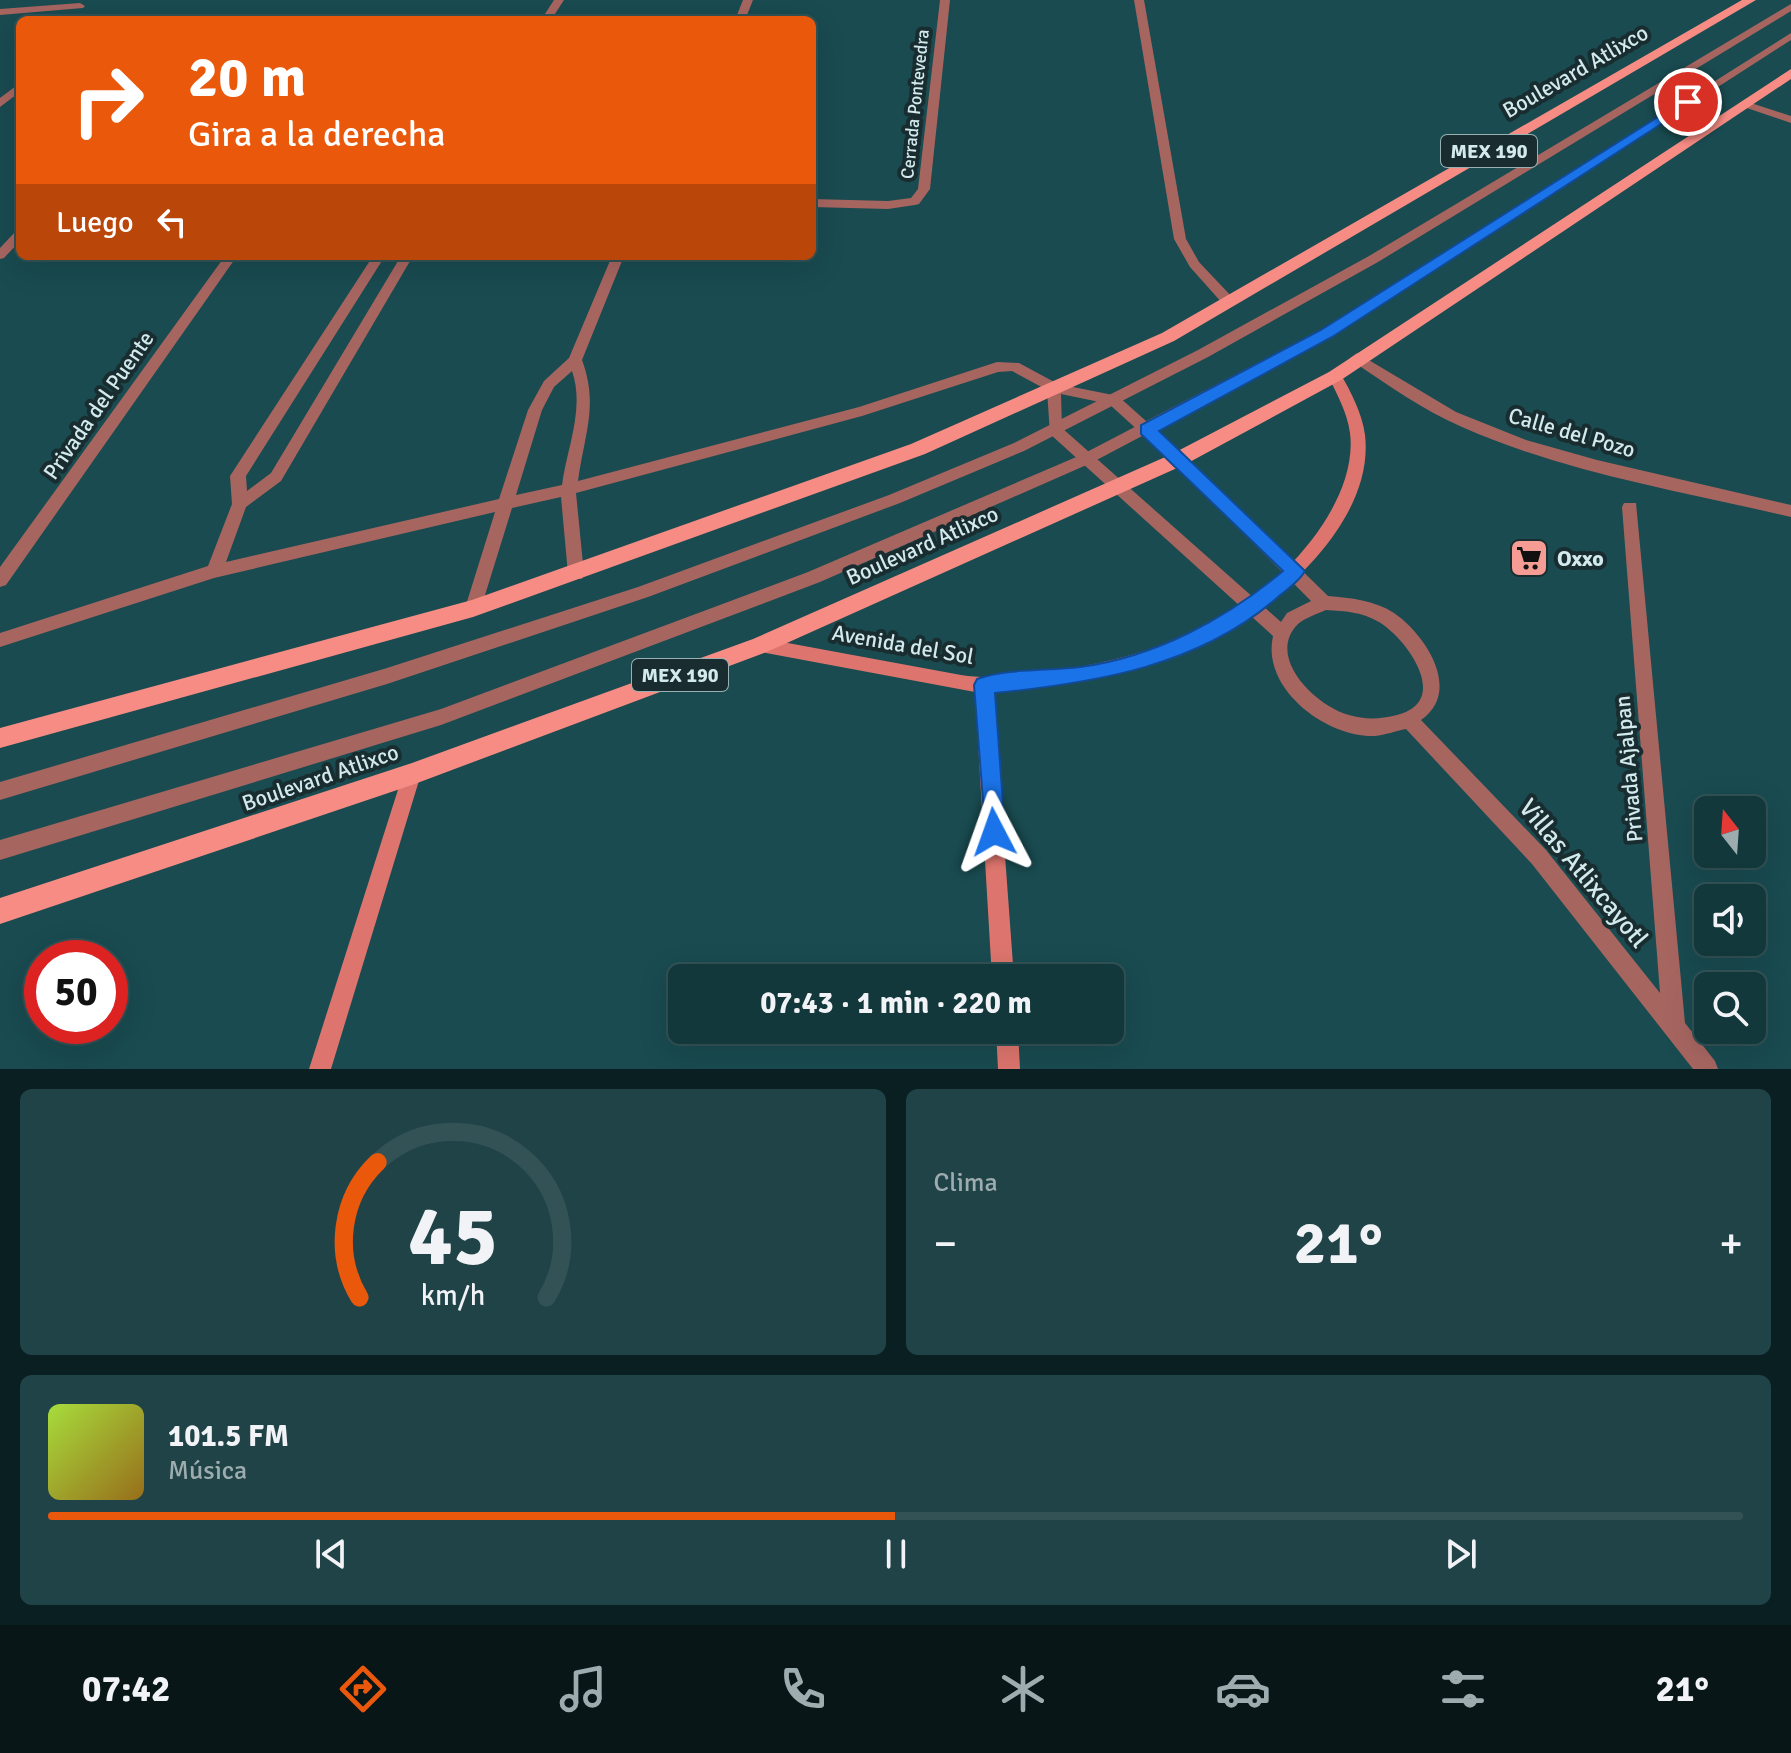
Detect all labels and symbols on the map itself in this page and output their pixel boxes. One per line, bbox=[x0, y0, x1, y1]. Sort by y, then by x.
street label: Boulevard Atlixco bbox=[1498, 19, 1653, 124]
street label: Cerrada Pontevedra bbox=[896, 28, 934, 180]
pin bbox=[1654, 68, 1722, 136]
road number: MEX 190 bbox=[1441, 135, 1537, 167]
street label: Privada del Puente bbox=[37, 326, 160, 485]
street label: Calle del Pozo bbox=[1505, 402, 1638, 463]
street label: Boulevard Atlixco bbox=[842, 500, 1002, 591]
supermarket icon: Oxxo bbox=[1508, 537, 1550, 579]
place label: Oxxo bbox=[1557, 545, 1604, 572]
street label: Avenida del Sol bbox=[830, 619, 976, 670]
road number: MEX 190 bbox=[632, 659, 728, 691]
street label: Privada Ajalpan bbox=[1609, 695, 1648, 843]
street label: Boulevard Atlixco bbox=[238, 738, 402, 817]
position arrow bbox=[952, 790, 1036, 874]
street label: Villas Atlixcayotl bbox=[1512, 793, 1655, 955]
north arrow bbox=[1694, 796, 1766, 868]
speed limit sign: 50 bbox=[24, 940, 128, 1044]

